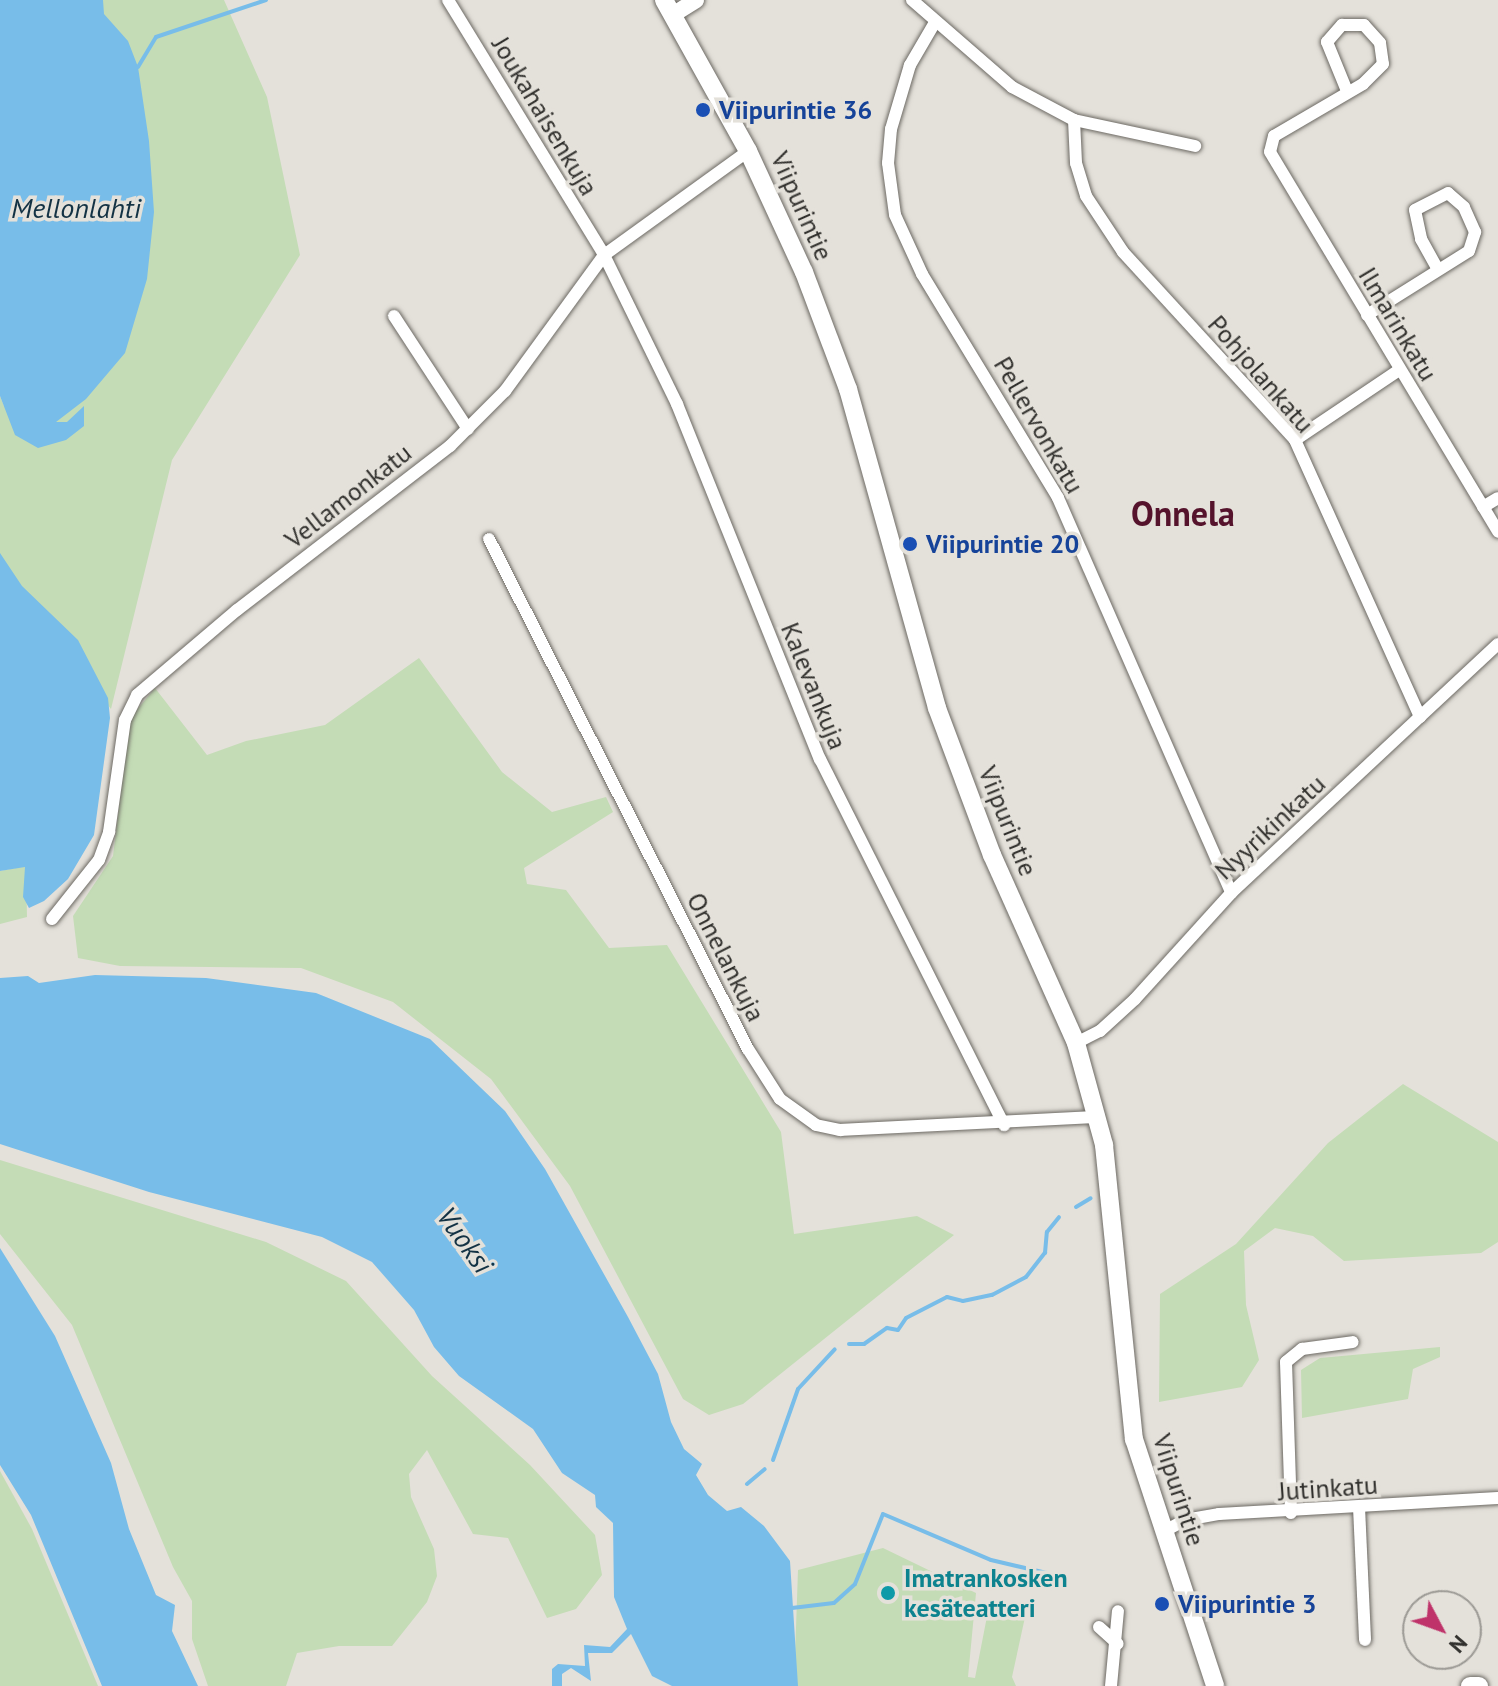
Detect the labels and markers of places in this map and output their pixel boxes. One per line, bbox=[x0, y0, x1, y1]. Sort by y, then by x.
place label: Viipurintie 36 bbox=[719, 94, 872, 126]
marker: Viipurintie 36 bbox=[694, 101, 712, 119]
place label: Viipurintie 20 bbox=[926, 528, 1079, 560]
marker: Viipurintie 20 bbox=[901, 535, 919, 553]
place label: Imatrankosken kesäteatteri bbox=[904, 1562, 1068, 1624]
marker: Imatrankosken kesäteatteri bbox=[879, 1584, 897, 1602]
place label: Viipurintie 3 bbox=[1178, 1588, 1317, 1620]
marker: Viipurintie 3 bbox=[1153, 1595, 1171, 1613]

